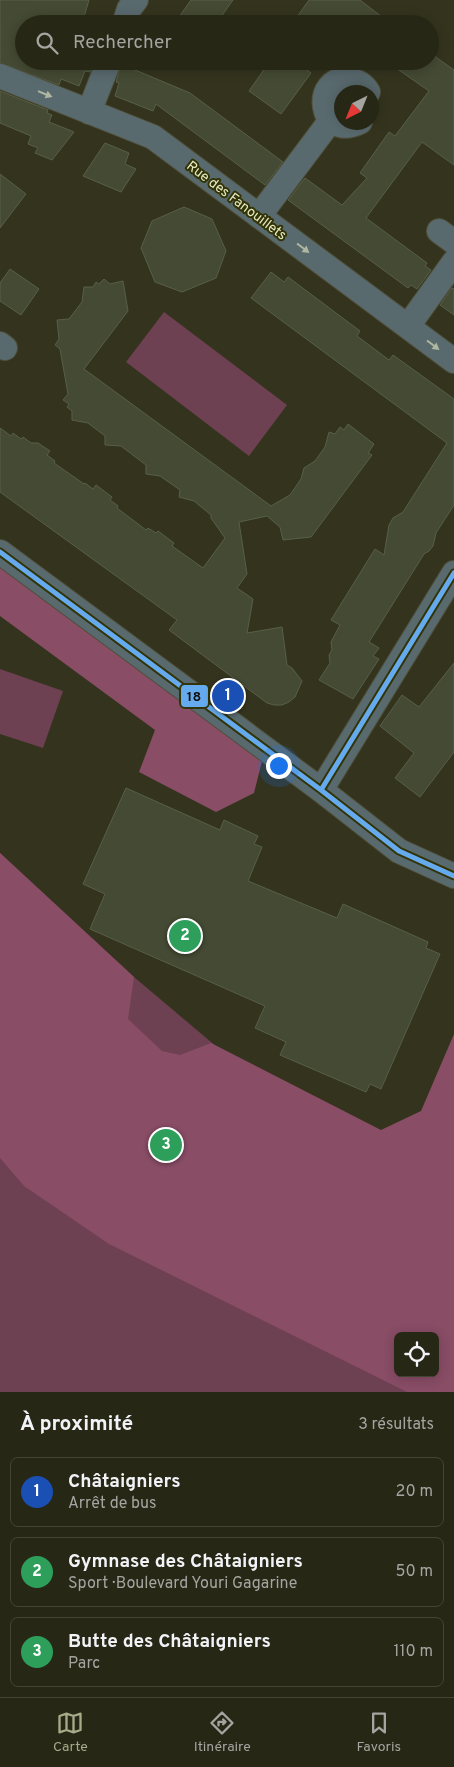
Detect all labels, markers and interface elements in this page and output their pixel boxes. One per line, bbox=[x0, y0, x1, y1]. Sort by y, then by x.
search box bbox=[15, 15, 439, 70]
icon: search bbox=[33, 29, 61, 57]
text: Rechercher bbox=[73, 31, 172, 55]
north arrow bbox=[334, 85, 379, 130]
one-way arrow bbox=[38, 91, 52, 99]
street label: Rue des Fanouillets bbox=[183, 158, 290, 244]
one-way arrow bbox=[296, 243, 310, 253]
one-way arrow bbox=[426, 340, 440, 350]
pin: 1 bbox=[212, 677, 244, 715]
line badge: 18 bbox=[180, 684, 209, 708]
text: 18 bbox=[187, 689, 201, 706]
your location bbox=[266, 753, 292, 779]
pin: 2 bbox=[169, 917, 201, 955]
pin: 3 bbox=[150, 1126, 182, 1164]
map controls bbox=[394, 1332, 439, 1377]
button: locate bbox=[394, 1332, 439, 1377]
text: À proximité bbox=[20, 1411, 133, 1438]
text: 3 résultats bbox=[358, 1415, 434, 1435]
text: Châtaigniers bbox=[68, 1470, 181, 1494]
text: 1 bbox=[34, 1482, 40, 1502]
text: 20 m bbox=[396, 1482, 433, 1502]
text: Arrêt de bus bbox=[68, 1494, 157, 1514]
text: Gymnase des Châtaigniers bbox=[68, 1550, 303, 1574]
text: 2 bbox=[32, 1562, 42, 1582]
text: 50 m bbox=[396, 1562, 433, 1582]
text: Sport · Boulevard Youri Gagarine bbox=[68, 1574, 297, 1594]
text: Butte des Châtaigniers bbox=[68, 1630, 271, 1654]
text: 3 bbox=[32, 1642, 42, 1662]
text: 110 m bbox=[393, 1642, 433, 1662]
text: Parc bbox=[68, 1654, 100, 1674]
tab: Carte bbox=[53, 1709, 88, 1756]
tab: Itinéraire bbox=[194, 1709, 251, 1756]
tab: Favoris bbox=[357, 1709, 401, 1756]

